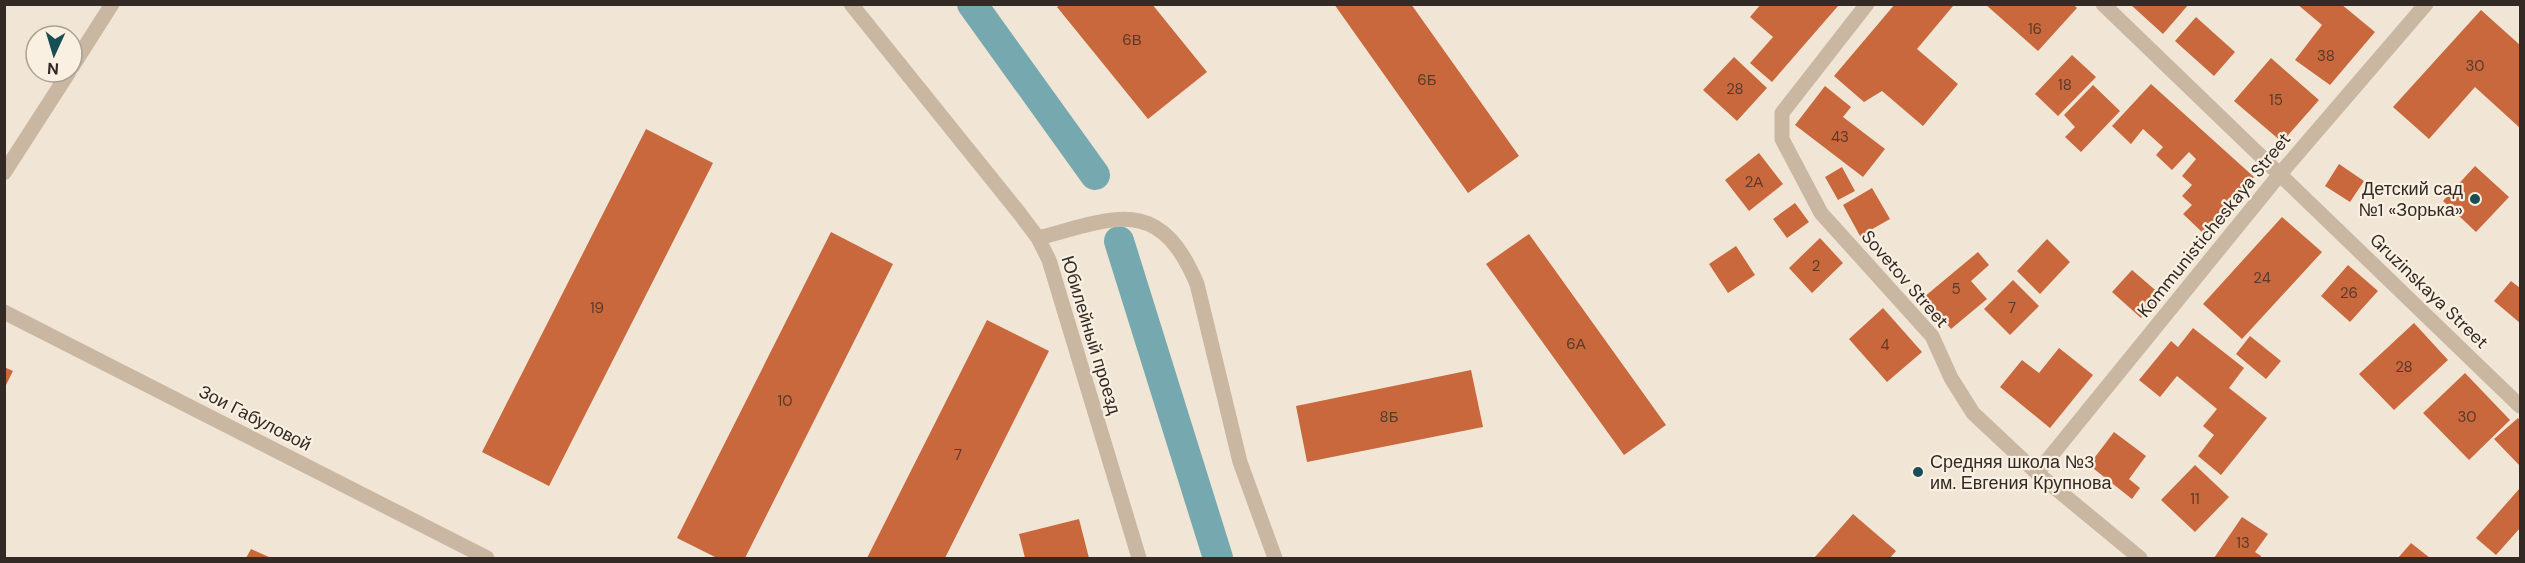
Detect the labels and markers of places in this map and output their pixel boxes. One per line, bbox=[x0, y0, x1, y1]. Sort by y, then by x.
place label: Детский сад №1 «Зорька» bbox=[2358, 177, 2463, 222]
marker: Детский сад №1 «Зорька» bbox=[2468, 192, 2482, 206]
place label: Средняя школа №3 им. Евгения Крупнова bbox=[1930, 450, 2112, 495]
marker: Средняя школа №3 им. Евгения Крупнова bbox=[1911, 465, 1925, 479]

